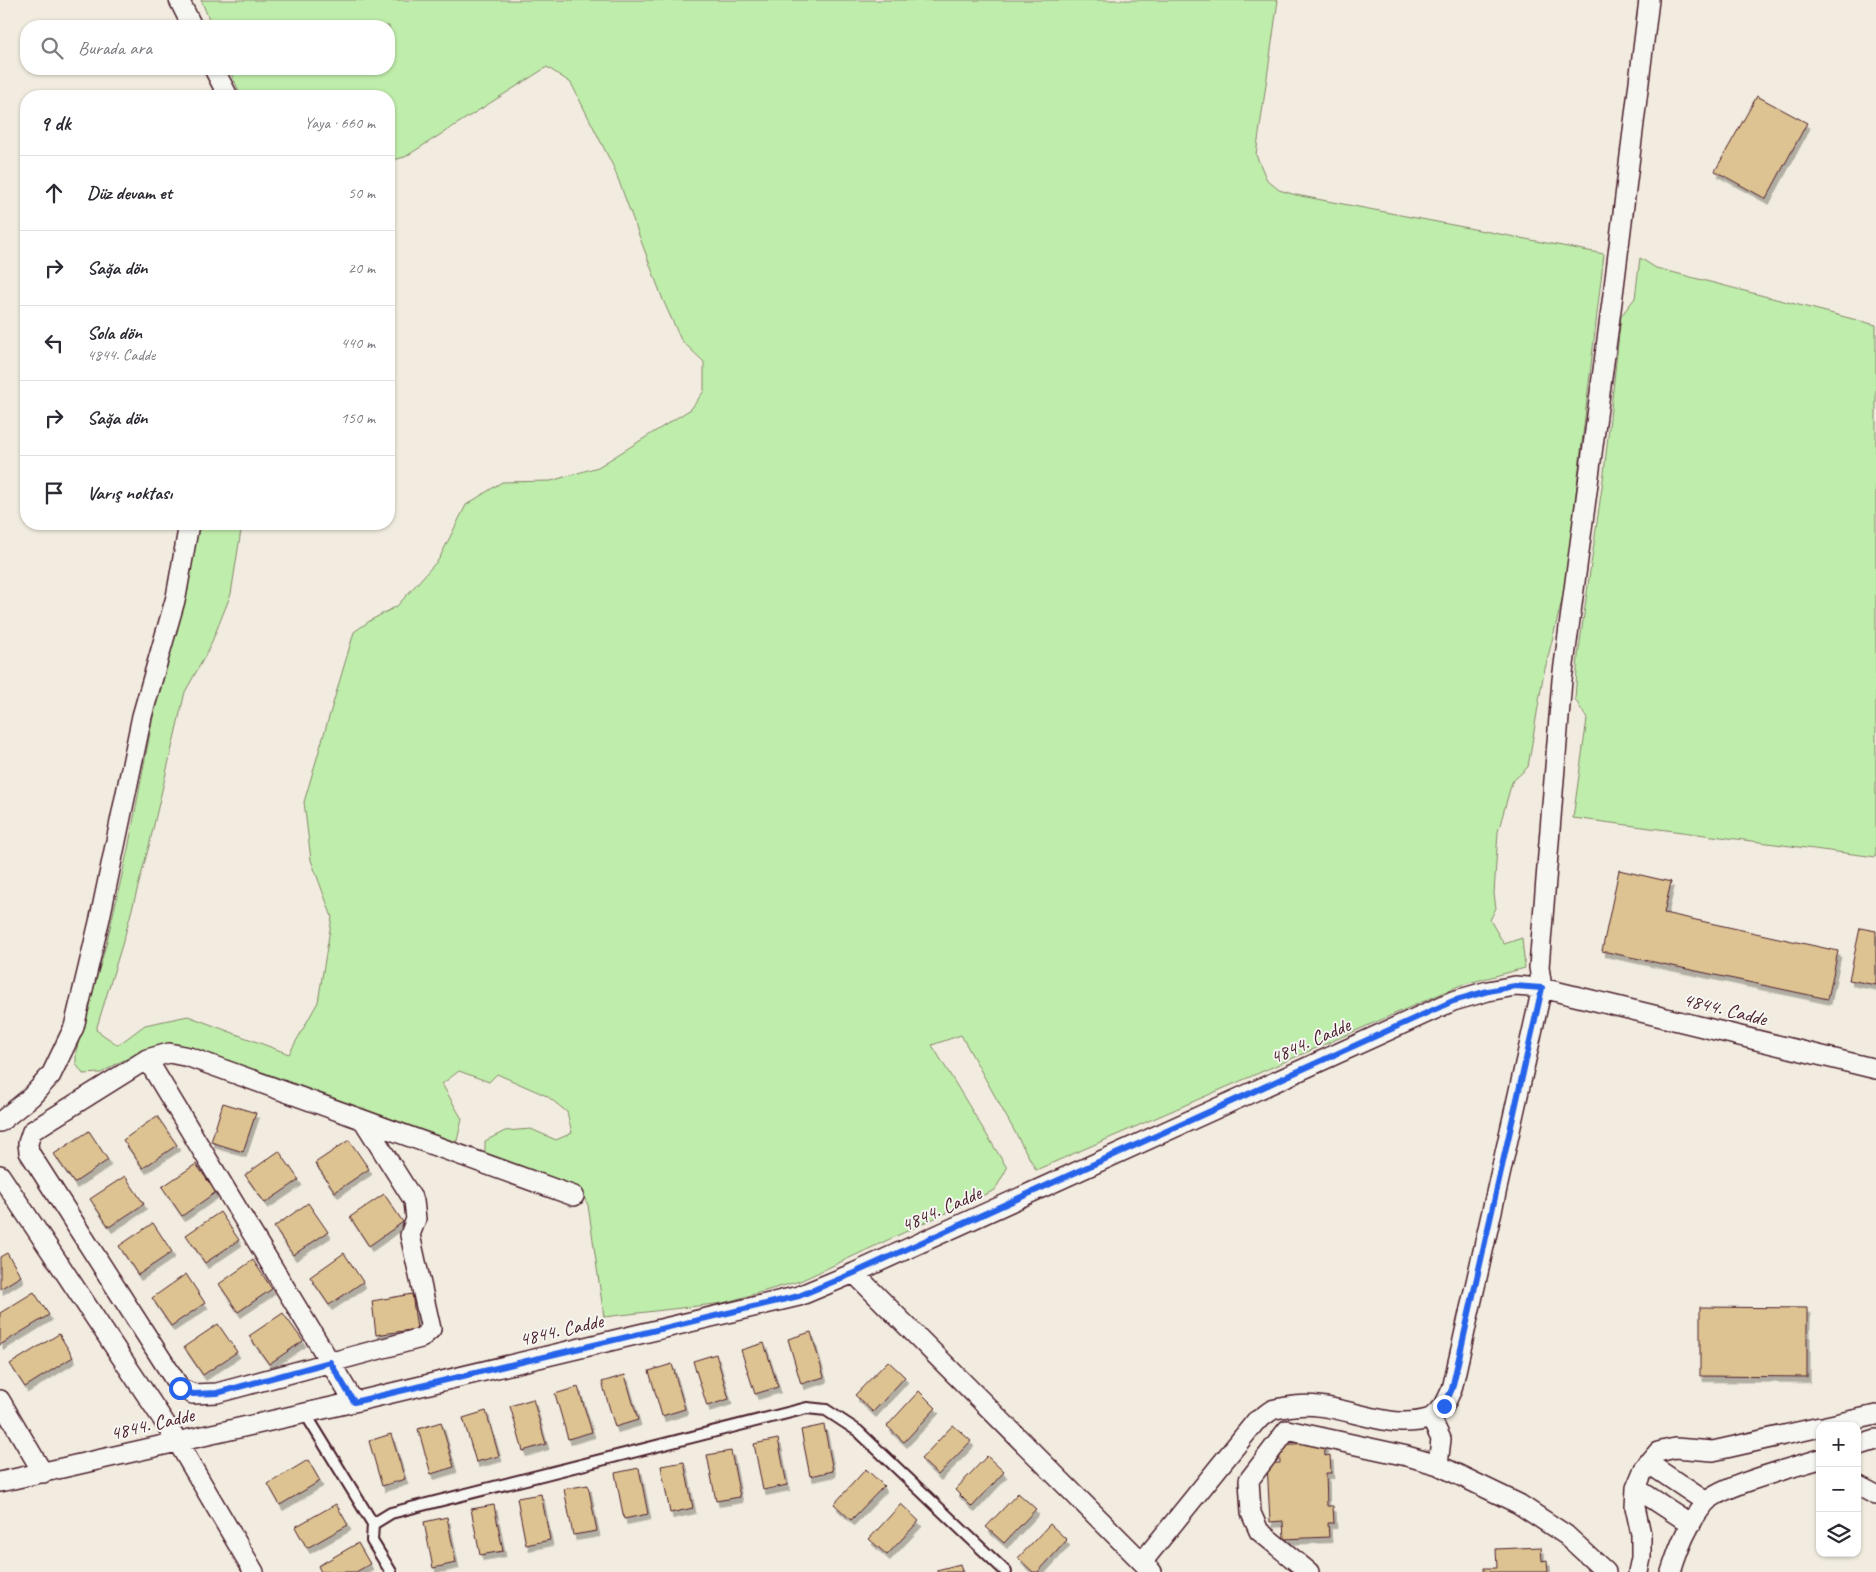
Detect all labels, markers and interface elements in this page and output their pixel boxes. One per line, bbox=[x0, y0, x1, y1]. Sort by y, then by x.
search box bbox=[20, 20, 395, 75]
icon: search bbox=[38, 34, 66, 62]
text: Burada ara bbox=[78, 36, 152, 60]
text: 9 dk bbox=[40, 110, 71, 136]
text: Yaya · 660 m bbox=[304, 113, 375, 133]
icon: ahead bbox=[40, 179, 68, 207]
text: Düz devam et bbox=[87, 181, 172, 205]
text: 50 m bbox=[348, 183, 375, 203]
icon: right bbox=[40, 254, 68, 282]
text: Sağa dön bbox=[87, 256, 148, 280]
text: 20 m bbox=[348, 258, 375, 278]
text: Sola dön bbox=[87, 321, 142, 345]
icon: left bbox=[40, 329, 68, 357]
text: 440 m bbox=[341, 333, 375, 353]
text: 4844. Cadde bbox=[87, 345, 155, 365]
icon: right bbox=[40, 404, 68, 432]
text: Sağa dön bbox=[87, 406, 148, 430]
text: 150 m bbox=[341, 408, 375, 428]
icon: arrive bbox=[40, 479, 68, 507]
text: Varış noktası bbox=[87, 481, 172, 505]
street label: 4844. Cadde bbox=[1681, 987, 1771, 1032]
street label: 4844. Cadde bbox=[1266, 1012, 1355, 1070]
street label: 4844. Cadde bbox=[897, 1180, 986, 1238]
street label: 4844. Cadde bbox=[517, 1308, 607, 1352]
route start bbox=[169, 1377, 192, 1400]
route end bbox=[1433, 1395, 1456, 1418]
street label: 4844. Cadde bbox=[108, 1402, 198, 1446]
map controls bbox=[1816, 1422, 1861, 1557]
button: + bbox=[1816, 1422, 1861, 1467]
button: − bbox=[1816, 1467, 1861, 1512]
button: layers bbox=[1816, 1512, 1861, 1557]

